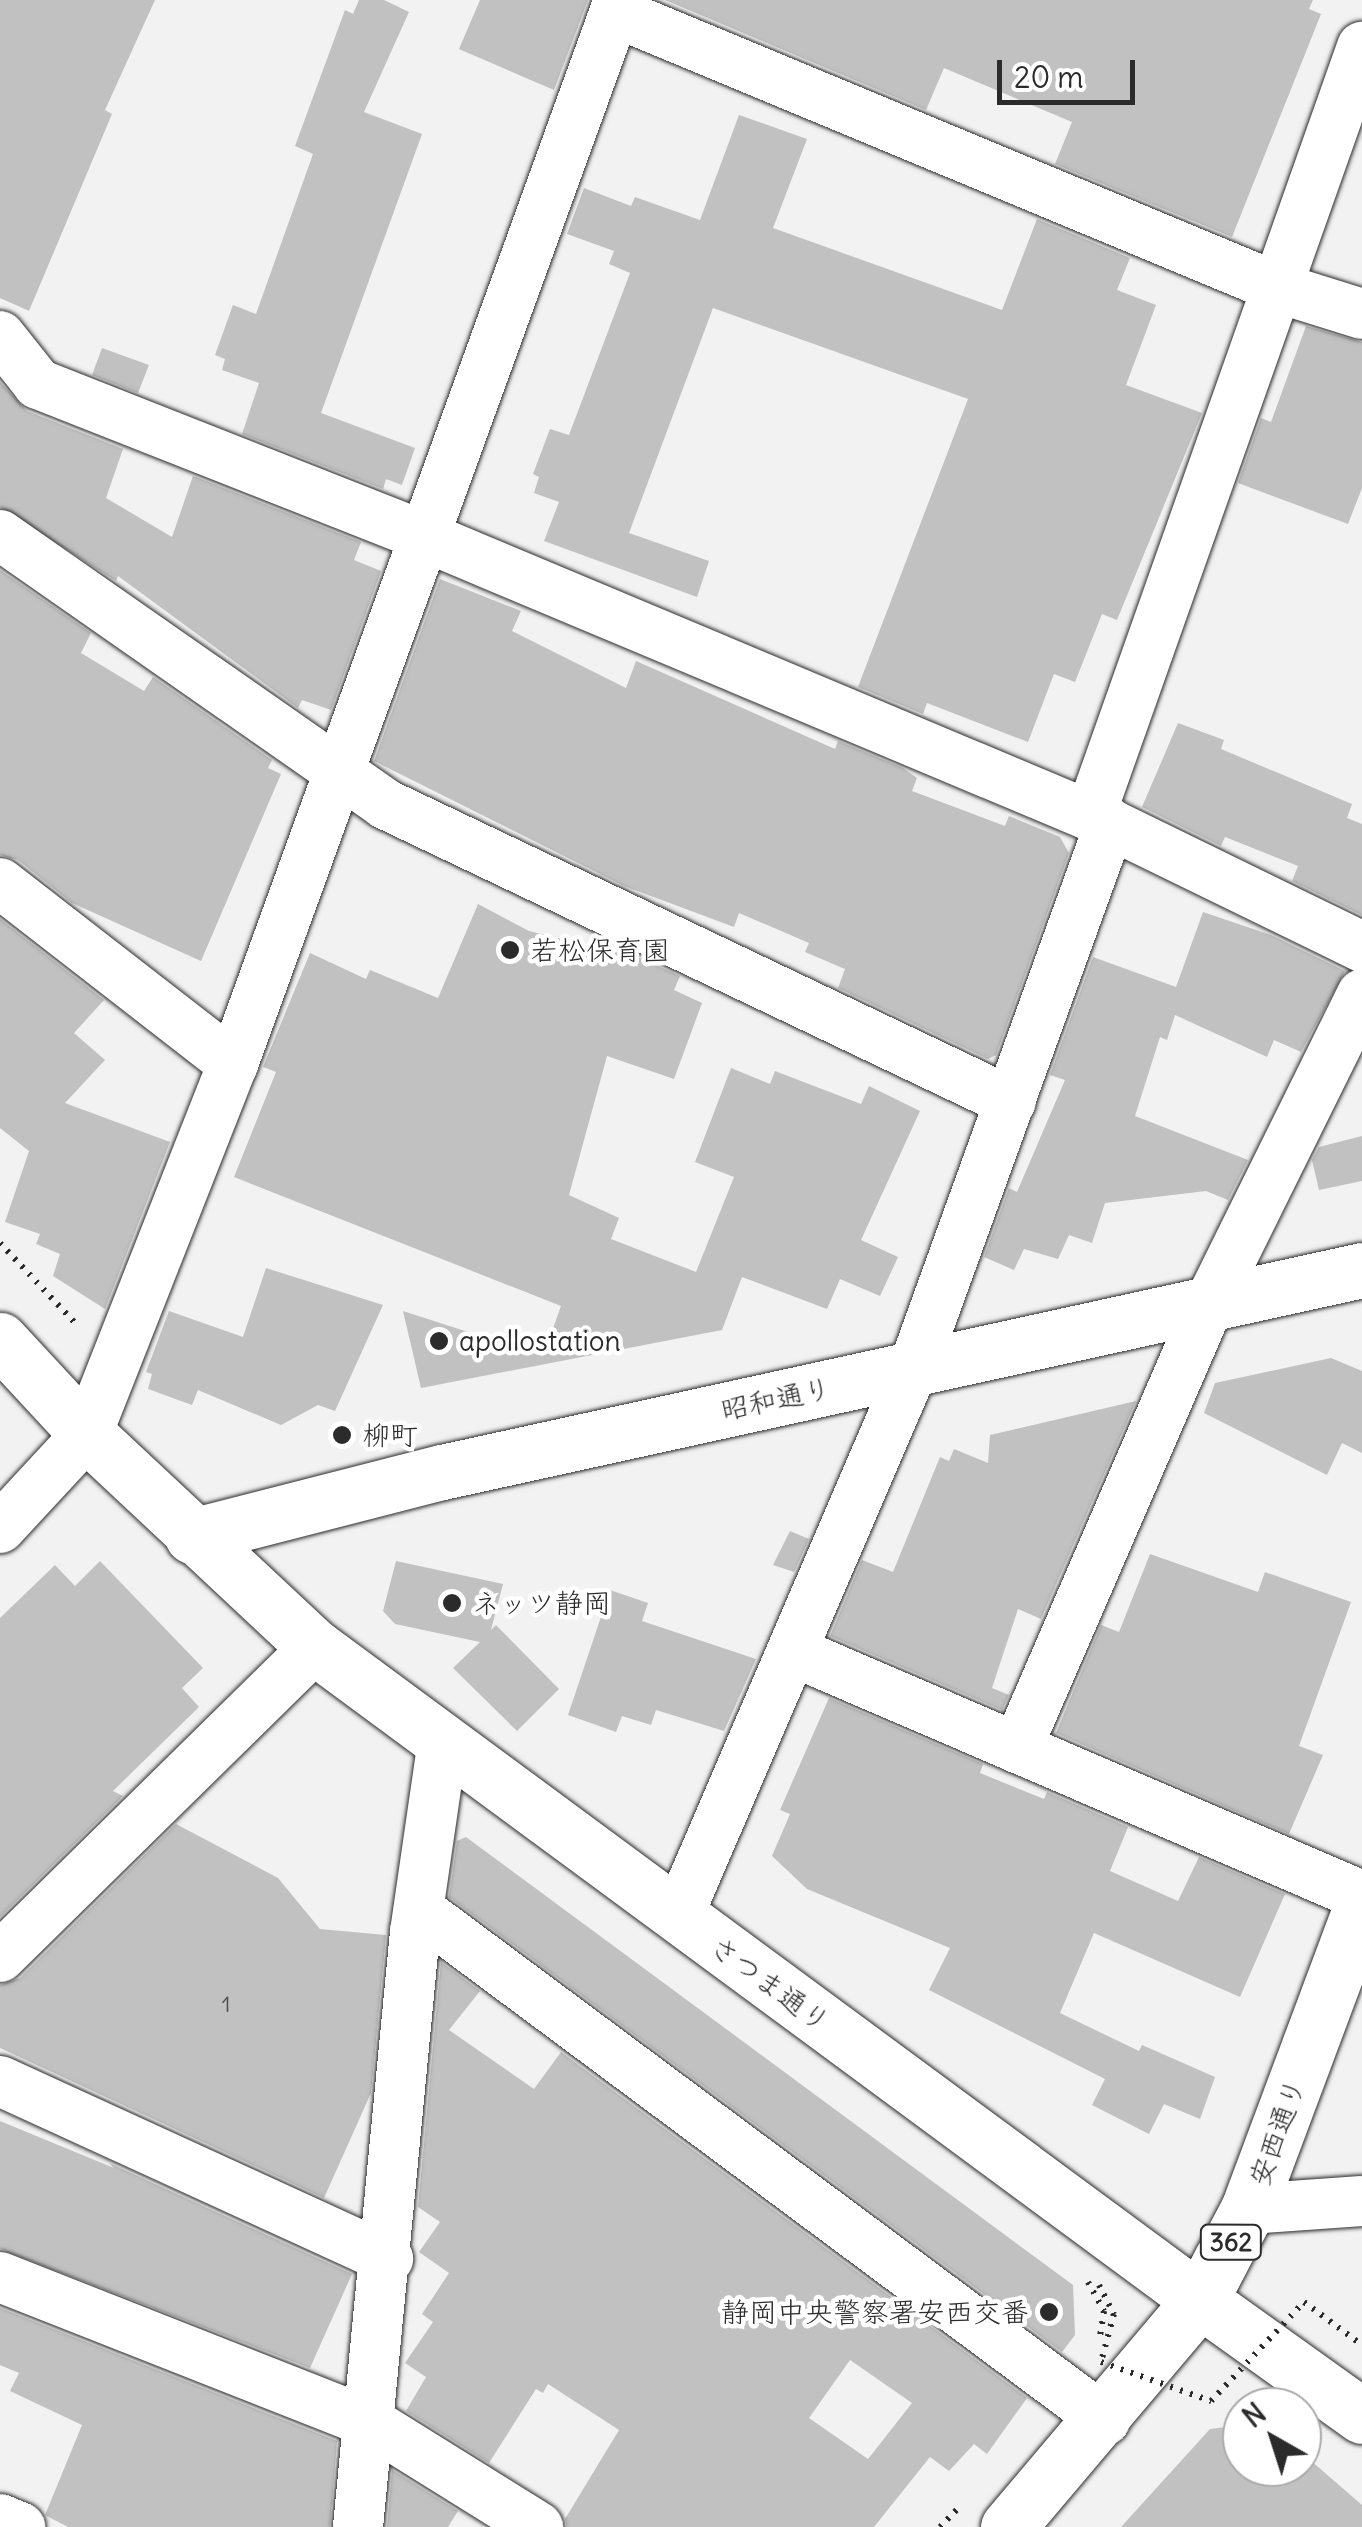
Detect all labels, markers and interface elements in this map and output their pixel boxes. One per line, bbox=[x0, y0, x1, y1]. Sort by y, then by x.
scale bar bbox=[1002, 40, 1140, 102]
text: 20 m bbox=[1014, 58, 1084, 96]
place label: 若松保育園 bbox=[530, 933, 670, 967]
marker: 若松保育園 bbox=[499, 939, 521, 961]
place label: apollostation bbox=[459, 1324, 621, 1358]
marker: apollostation bbox=[428, 1330, 450, 1352]
street label: 昭和通り bbox=[718, 1371, 834, 1427]
place label: 柳町 bbox=[362, 1418, 418, 1452]
marker: 柳町 bbox=[331, 1424, 353, 1446]
place label: ネッツ静岡 bbox=[472, 1586, 612, 1620]
marker: ネッツ静岡 bbox=[441, 1592, 463, 1614]
street label: さつま通り bbox=[703, 1929, 837, 2039]
house number: 1 bbox=[222, 1992, 230, 2018]
street label: 安西通り bbox=[1242, 2074, 1312, 2190]
road number: 362 bbox=[1198, 2222, 1264, 2262]
place label: 静岡中央警察署安西交番 bbox=[721, 2295, 1029, 2329]
marker: 静岡中央警察署安西交番 bbox=[1038, 2301, 1060, 2323]
north arrow bbox=[1222, 2387, 1322, 2487]
text: N bbox=[1236, 2395, 1273, 2435]

